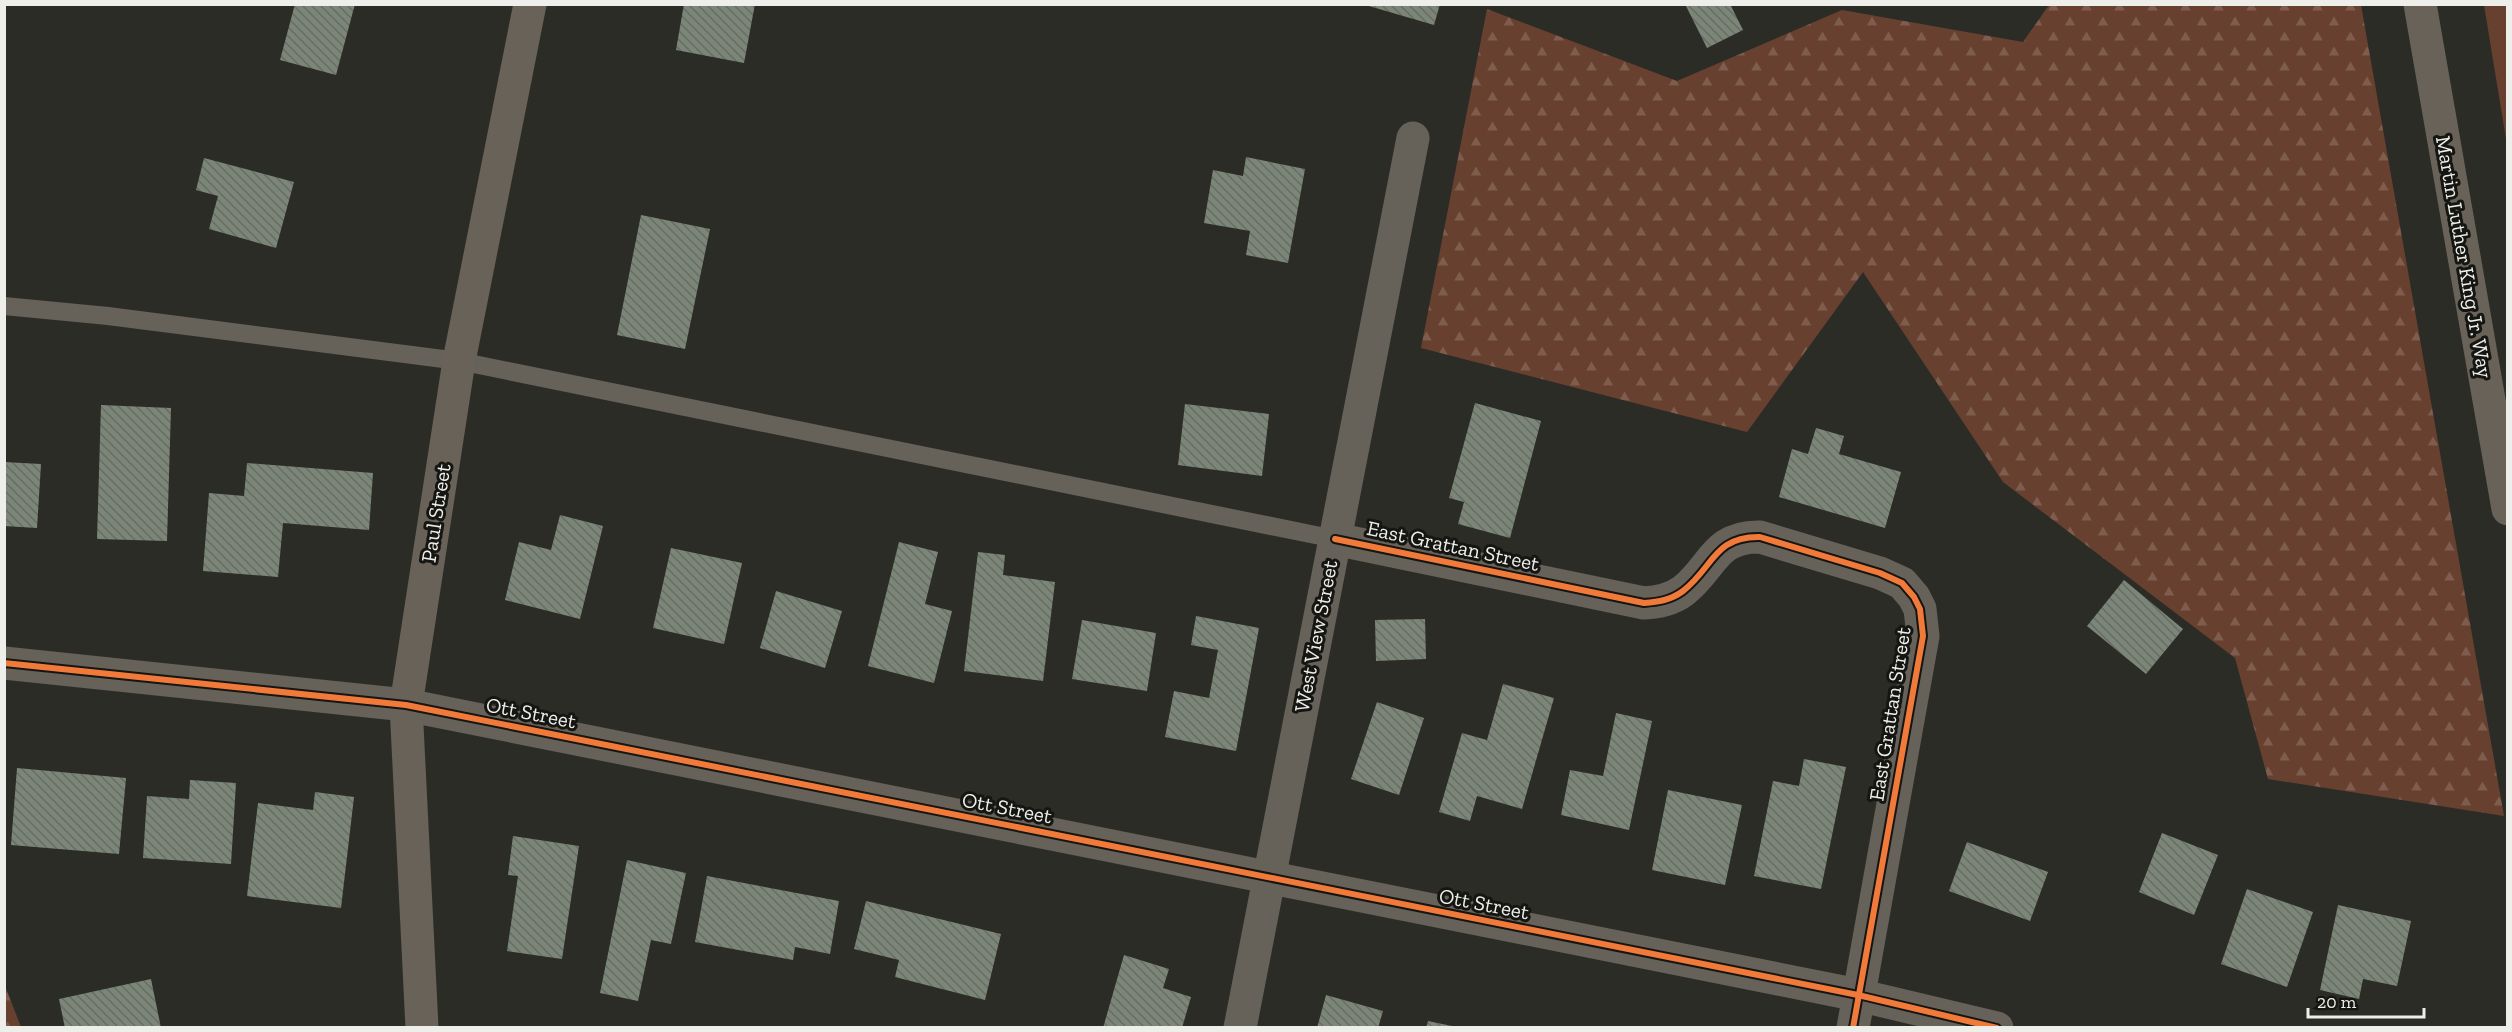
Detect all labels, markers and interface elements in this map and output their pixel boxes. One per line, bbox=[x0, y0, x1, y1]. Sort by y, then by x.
street label: Martin Luther King Jr. Way bbox=[2431, 134, 2498, 380]
street label: Paul Street bbox=[415, 462, 456, 564]
street label: East Grattan Street bbox=[1365, 515, 1542, 576]
street label: West View Street bbox=[1289, 558, 1343, 714]
street label: East Grattan Street bbox=[1863, 625, 1916, 803]
street label: Ott Street bbox=[484, 692, 578, 733]
street label: Ott Street bbox=[960, 787, 1054, 828]
street label: Ott Street bbox=[1437, 883, 1531, 924]
scale bar bbox=[2308, 981, 2424, 1019]
text: 20 m bbox=[2317, 991, 2357, 1013]

